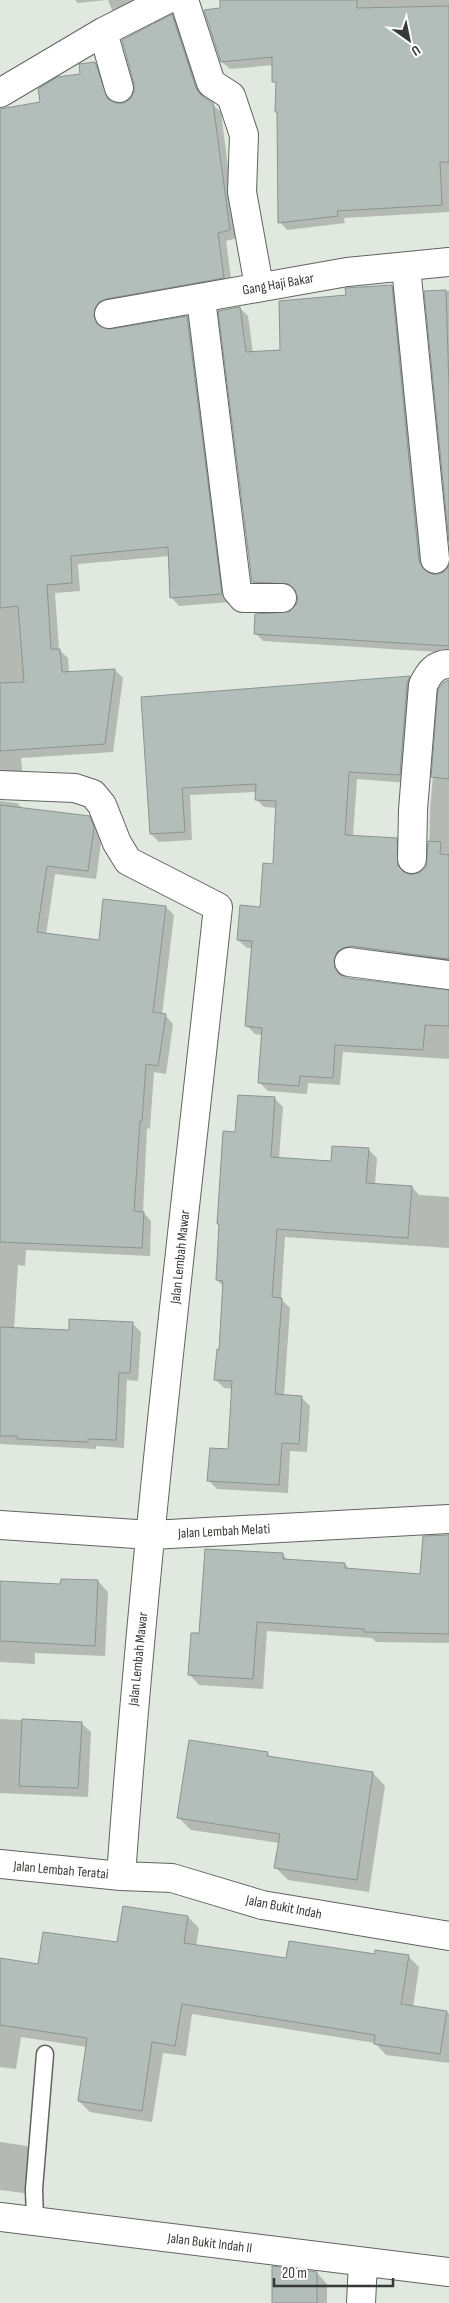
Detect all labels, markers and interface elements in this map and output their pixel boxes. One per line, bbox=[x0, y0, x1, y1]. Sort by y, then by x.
north arrow bbox=[384, 15, 434, 65]
text: U bbox=[408, 41, 423, 60]
street label: Gang Haji Bakar bbox=[241, 269, 315, 299]
street label: Jalan Lembah Mawar bbox=[167, 1209, 193, 1306]
street label: Jalan Lembah Melati bbox=[176, 1520, 271, 1542]
street label: Jalan Lembah Mawar bbox=[125, 1611, 151, 1708]
street label: Jalan Lembah Teratai bbox=[12, 1857, 109, 1883]
street label: Jalan Bukit Indah bbox=[244, 1891, 323, 1923]
street label: Jalan Bukit Indah II bbox=[166, 2229, 253, 2257]
scale bar bbox=[274, 2256, 393, 2288]
text: 20 m bbox=[282, 2264, 307, 2283]

